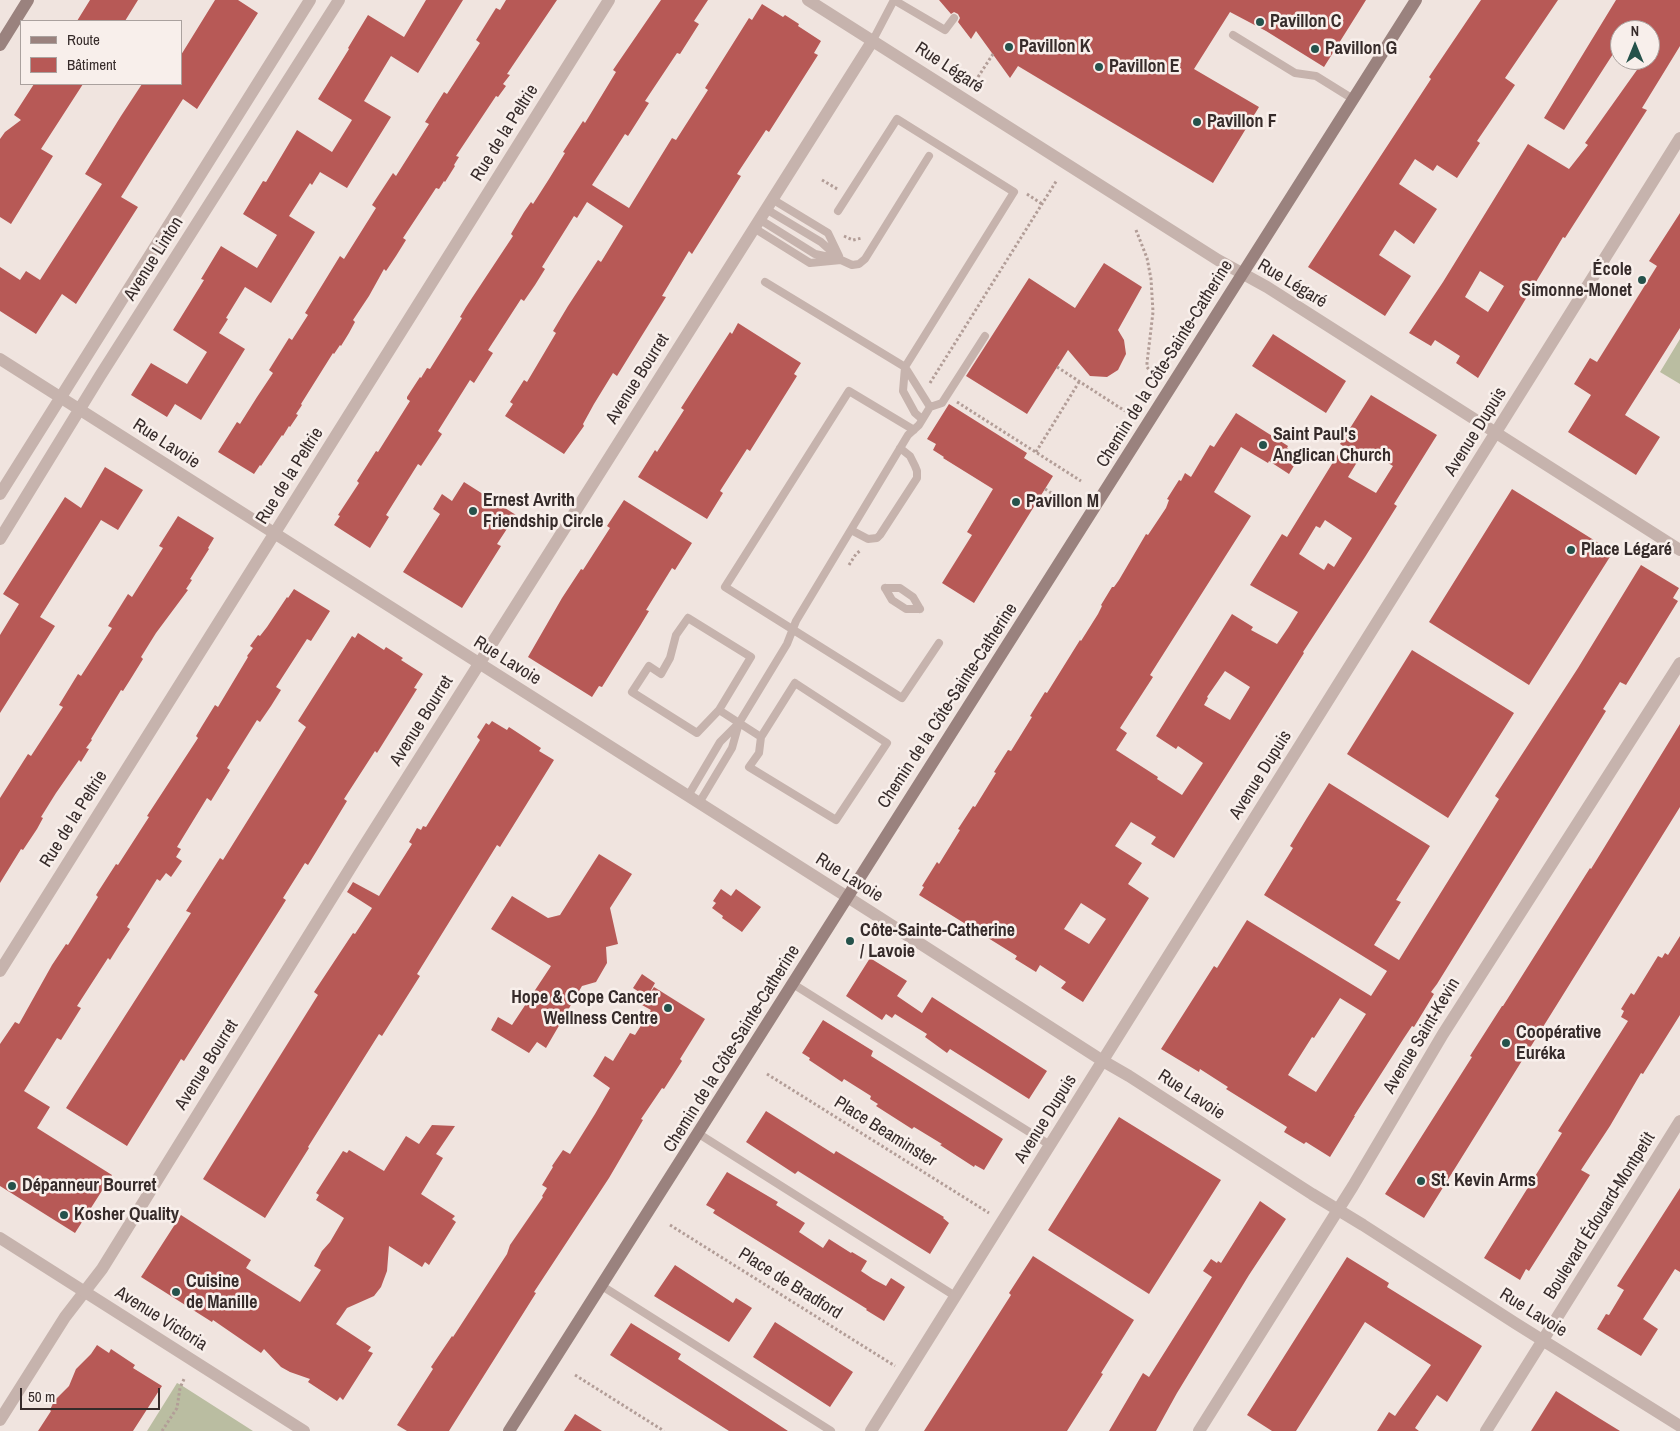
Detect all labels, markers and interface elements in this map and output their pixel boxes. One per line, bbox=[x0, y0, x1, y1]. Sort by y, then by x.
place label: Pavillon C bbox=[1270, 11, 1341, 33]
marker: Pavillon C bbox=[1254, 16, 1266, 28]
legend bbox=[20, 20, 182, 85]
north arrow bbox=[1610, 20, 1660, 70]
text: N bbox=[1631, 22, 1639, 40]
text: Route bbox=[67, 29, 100, 50]
place label: Pavillon K bbox=[1019, 36, 1090, 58]
street label: Rue Légaré bbox=[911, 38, 987, 98]
place label: Pavillon G bbox=[1325, 38, 1397, 60]
marker: Pavillon K bbox=[1003, 41, 1015, 53]
marker: Pavillon G bbox=[1309, 43, 1321, 55]
text: Bâtiment bbox=[67, 54, 116, 75]
place label: Pavillon E bbox=[1109, 56, 1180, 78]
marker: Pavillon E bbox=[1093, 61, 1105, 73]
street label: Rue de la Peltrie bbox=[467, 81, 543, 185]
place label: Pavillon F bbox=[1207, 111, 1277, 133]
marker: Pavillon F bbox=[1191, 116, 1203, 128]
street label: Avenue Linton bbox=[120, 213, 188, 305]
street label: Rue Légaré bbox=[1253, 255, 1331, 313]
street label: Chemin de la Côte-Sainte-Catherine bbox=[1092, 256, 1238, 472]
place label: École Simonne-Monet bbox=[1521, 259, 1632, 302]
marker: École Simonne-Monet bbox=[1636, 274, 1648, 286]
street label: Avenue Bourret bbox=[602, 330, 674, 428]
street label: Avenue Dupuis bbox=[1440, 384, 1512, 480]
street label: Rue Lavoie bbox=[128, 414, 204, 474]
street label: Rue de la Peltrie bbox=[252, 424, 328, 528]
place label: Saint Paul's Anglican Church bbox=[1273, 424, 1391, 466]
marker: Saint Paul's Anglican Church bbox=[1257, 439, 1269, 451]
place label: Ernest Avrith Friendship Circle bbox=[483, 490, 604, 532]
place label: Pavillon M bbox=[1026, 491, 1099, 513]
marker: Pavillon M bbox=[1010, 496, 1022, 508]
marker: Ernest Avrith Friendship Circle bbox=[467, 505, 479, 517]
place label: Place Légaré bbox=[1581, 539, 1672, 561]
marker: Place Légaré bbox=[1565, 544, 1577, 556]
street label: Chemin de la Côte-Sainte-Catherine bbox=[873, 599, 1023, 813]
street label: Rue Lavoie bbox=[469, 632, 545, 690]
street label: Avenue Bourret bbox=[386, 672, 458, 770]
street label: Avenue Dupuis bbox=[1225, 727, 1297, 823]
street label: Rue de la Peltrie bbox=[36, 767, 112, 871]
street label: Rue Lavoie bbox=[811, 849, 887, 907]
place label: Côte-Sainte-Catherine / Lavoie bbox=[860, 920, 1015, 962]
marker: Côte-Sainte-Catherine / Lavoie bbox=[844, 935, 856, 947]
street label: Chemin de la Côte-Sainte-Catherine bbox=[659, 941, 805, 1157]
street label: Avenue Saint-Kevin bbox=[1379, 974, 1465, 1098]
place label: Hope & Cope Cancer Wellness Centre bbox=[511, 987, 658, 1030]
marker: Hope & Cope Cancer Wellness Centre bbox=[662, 1002, 674, 1014]
street label: Avenue Bourret bbox=[171, 1016, 243, 1114]
place label: Coopérative Euréka bbox=[1516, 1022, 1601, 1064]
marker: Coopérative Euréka bbox=[1500, 1037, 1512, 1049]
street label: Rue Lavoie bbox=[1153, 1065, 1229, 1125]
street label: Avenue Dupuis bbox=[1010, 1071, 1082, 1167]
street label: Place Beaminster bbox=[830, 1092, 940, 1172]
street label: Boulevard Édouard-Montpetit bbox=[1540, 1129, 1660, 1303]
place label: St. Kevin Arms bbox=[1431, 1170, 1536, 1192]
place label: Dépanneur Bourret bbox=[22, 1175, 156, 1197]
marker: St. Kevin Arms bbox=[1415, 1175, 1427, 1187]
marker: Dépanneur Bourret bbox=[6, 1180, 18, 1192]
place label: Kosher Quality bbox=[74, 1204, 179, 1226]
marker: Kosher Quality bbox=[58, 1209, 70, 1221]
street label: Place de Bradford bbox=[734, 1244, 846, 1324]
place label: Cuisine de Manille bbox=[186, 1271, 257, 1314]
street label: Avenue Victoria bbox=[111, 1282, 211, 1356]
street label: Rue Lavoie bbox=[1495, 1284, 1571, 1342]
marker: Cuisine de Manille bbox=[170, 1286, 182, 1298]
scale bar bbox=[22, 1378, 162, 1410]
text: 50 m bbox=[28, 1386, 55, 1407]

